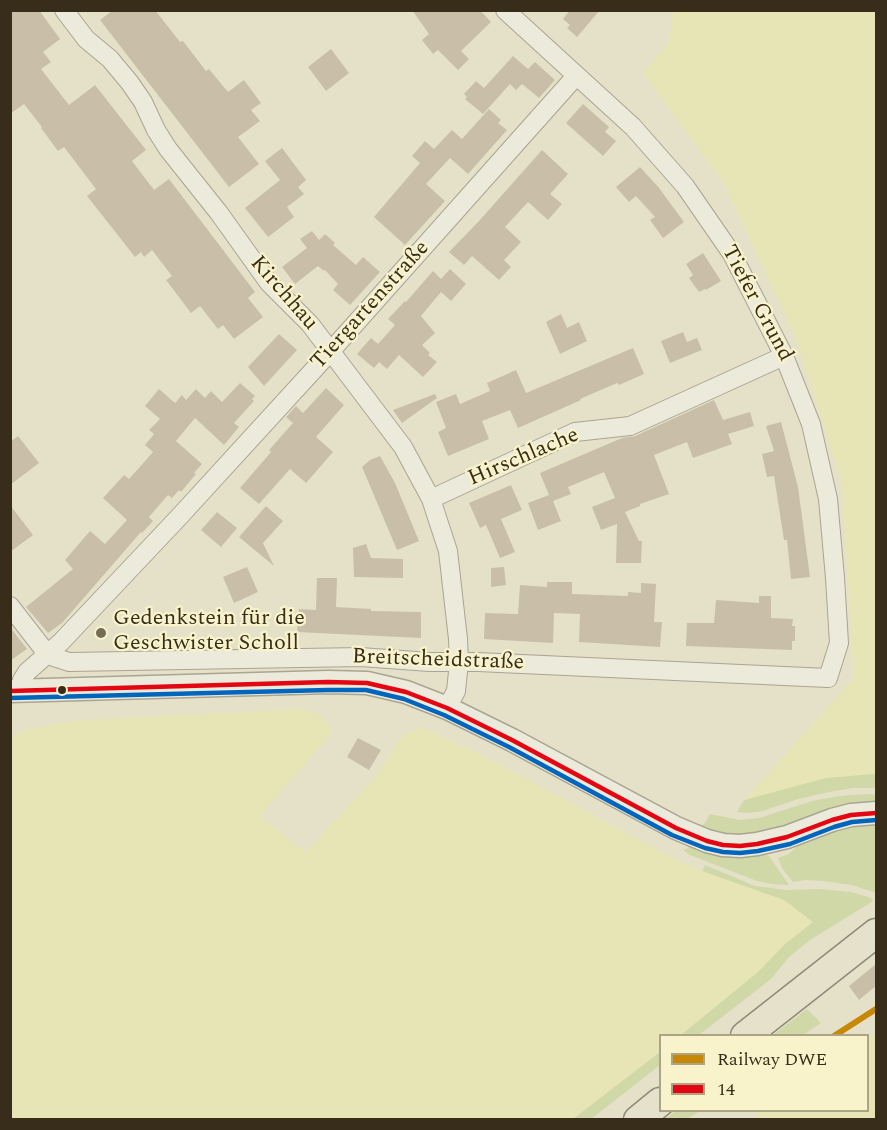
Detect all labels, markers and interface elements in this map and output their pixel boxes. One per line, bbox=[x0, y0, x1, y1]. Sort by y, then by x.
street label: Tiergartenstraße bbox=[306, 236, 436, 376]
street label: Tiefer Grund bbox=[714, 241, 798, 367]
street label: Kirchhau bbox=[243, 251, 323, 337]
street label: Hirschlache bbox=[465, 423, 583, 493]
place label: Gedenkstein für die Geschwister Scholl bbox=[113, 607, 305, 658]
marker: Gedenkstein für die Geschwister Scholl bbox=[94, 626, 108, 640]
street label: Breitscheidstraße bbox=[352, 645, 524, 677]
unlabelled marker bbox=[56, 684, 68, 696]
legend bbox=[659, 1034, 869, 1112]
text: Railway DWE bbox=[717, 1046, 827, 1073]
text: 14 bbox=[717, 1076, 735, 1103]

